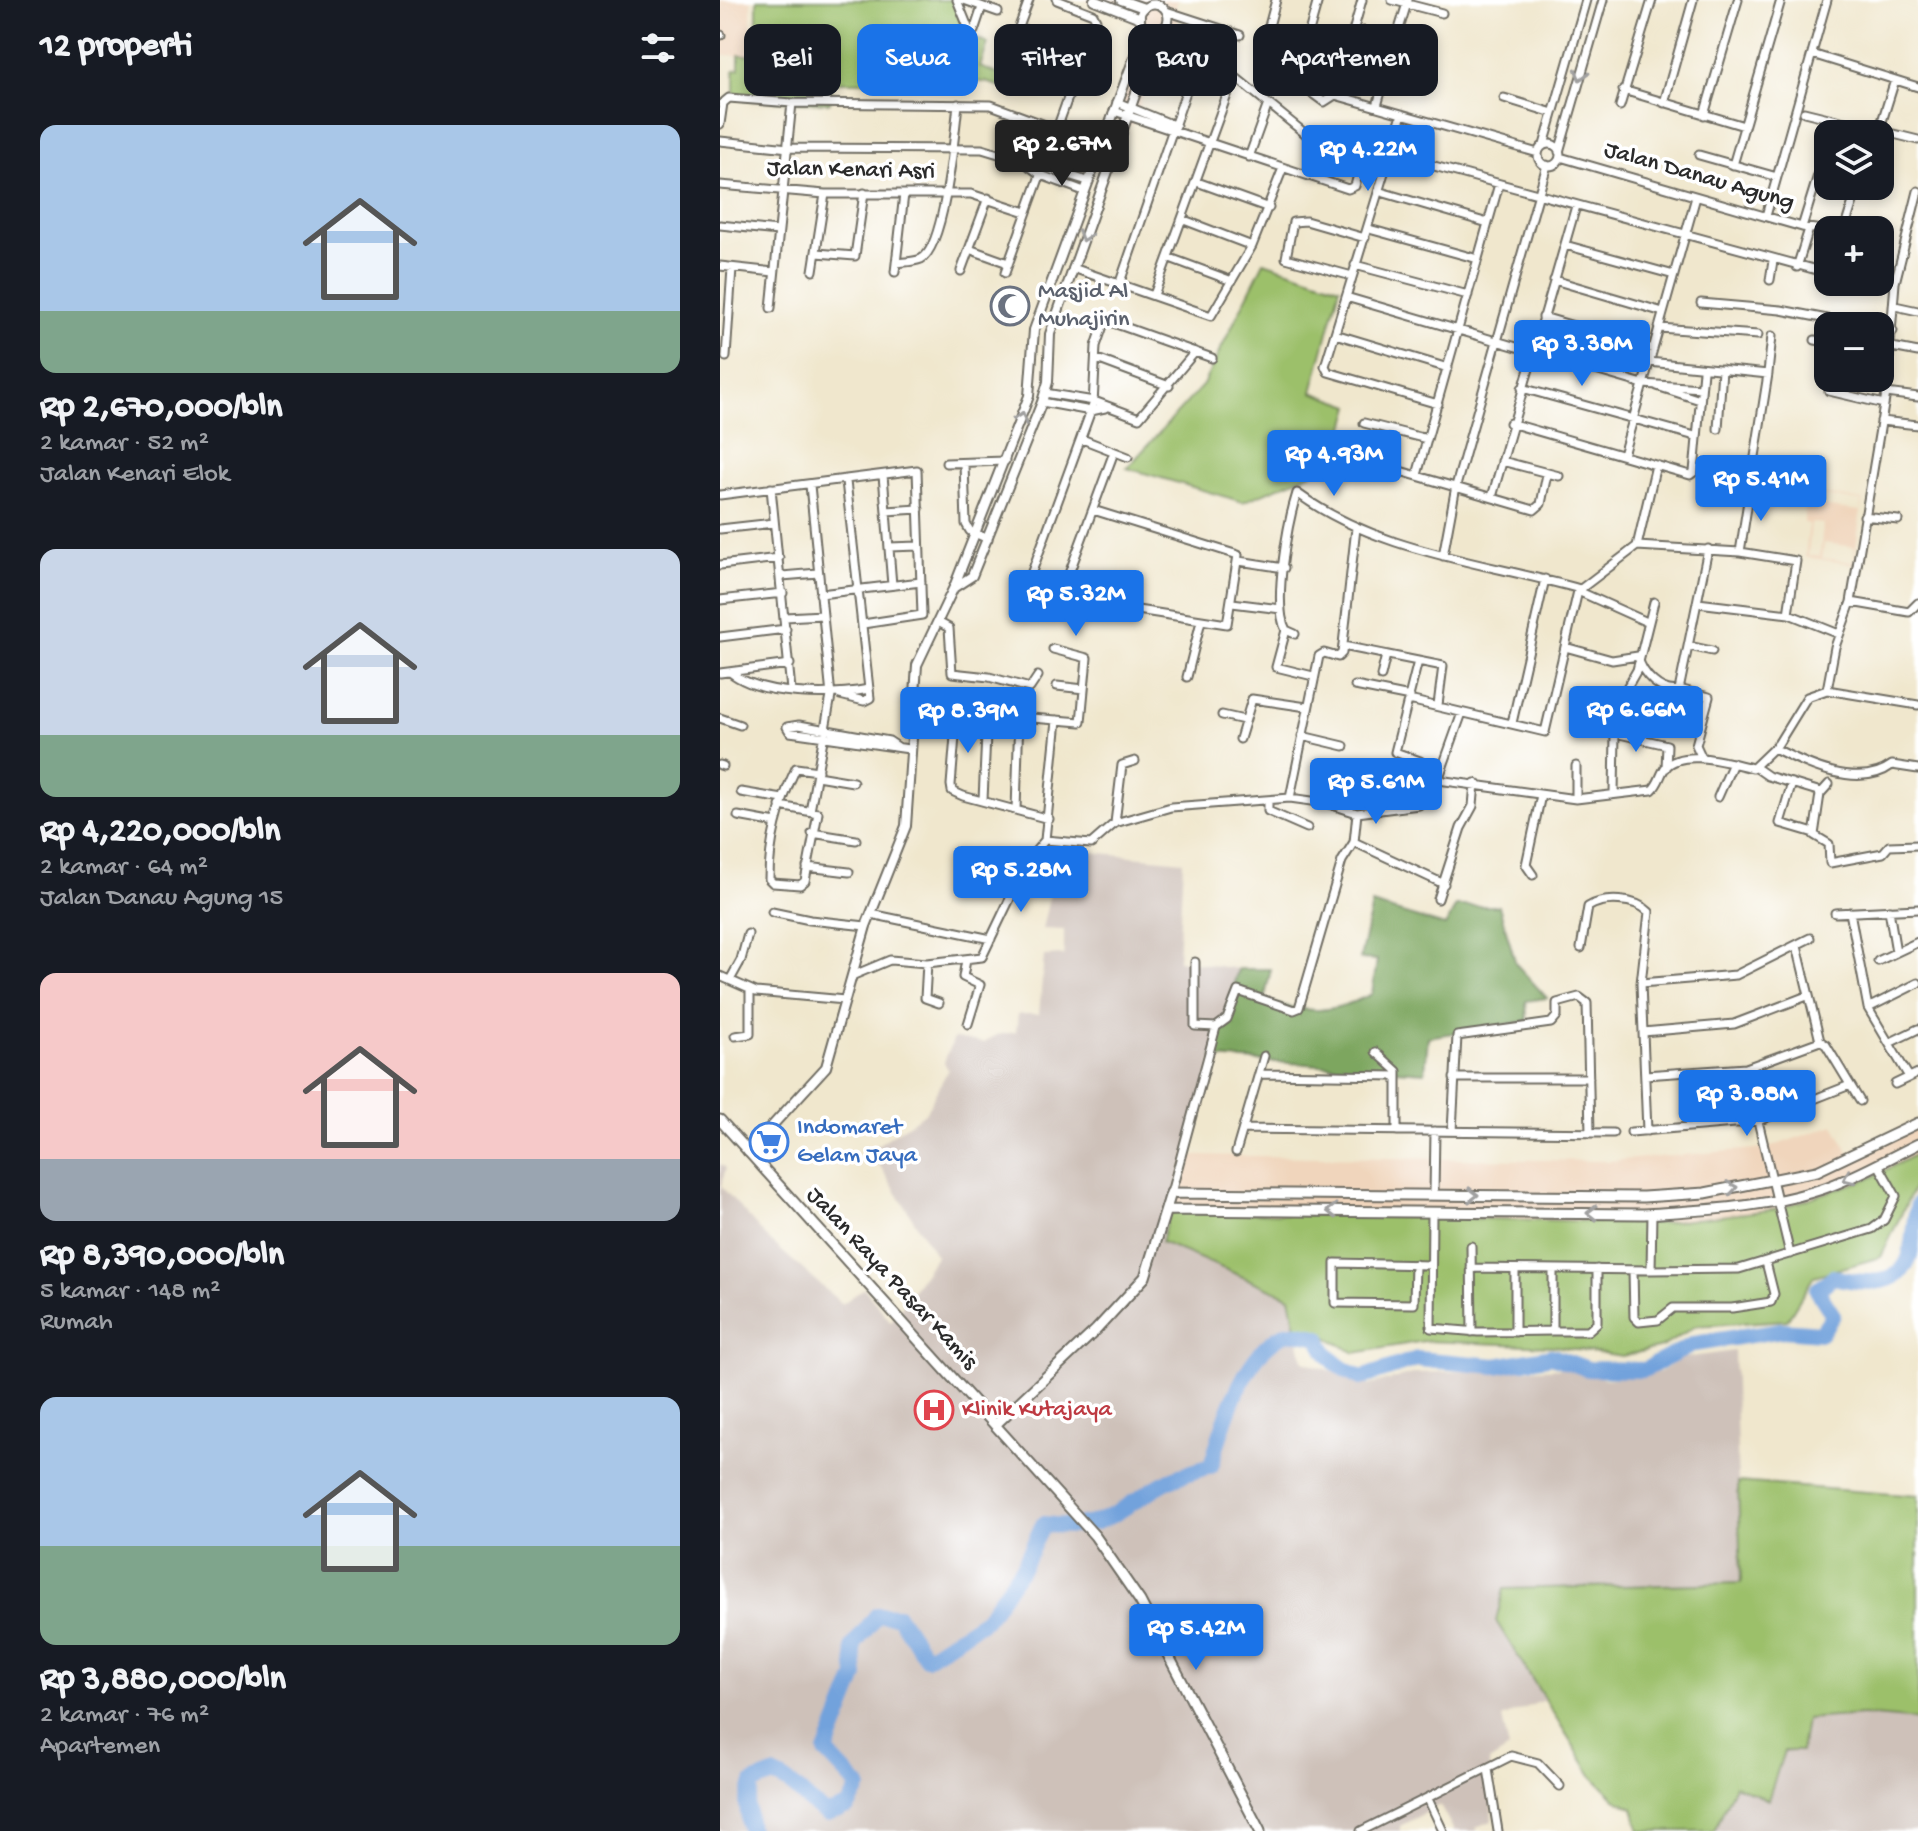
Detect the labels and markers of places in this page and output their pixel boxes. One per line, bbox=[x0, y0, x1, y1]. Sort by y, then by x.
pin: Rp 2.67M bbox=[979, 120, 1145, 188]
pin: Rp 4.22M bbox=[1285, 125, 1451, 193]
place label: Masjid Al Muhajirin bbox=[1038, 278, 1130, 335]
mosque icon: Masjid Al Muhajirin bbox=[989, 285, 1031, 327]
pin: Rp 3.38M bbox=[1499, 320, 1665, 388]
pin: Rp 4.93M bbox=[1251, 430, 1417, 498]
pin: Rp 5.41M bbox=[1678, 455, 1844, 523]
pin: Rp 5.32M bbox=[993, 570, 1159, 638]
pin: Rp 6.66M bbox=[1553, 686, 1719, 754]
pin: Rp 8.39M bbox=[885, 687, 1051, 755]
pin: Rp 5.61M bbox=[1293, 758, 1459, 826]
pin: Rp 5.28M bbox=[938, 846, 1104, 914]
pin: Rp 3.88M bbox=[1664, 1070, 1830, 1138]
place label: Indomaret Gelam Jaya bbox=[797, 1114, 918, 1171]
supermarket icon: Indomaret Gelam Jaya bbox=[748, 1121, 790, 1163]
hospital icon: Klinik Kutajaya bbox=[913, 1389, 955, 1431]
place label: Klinik Kutajaya bbox=[962, 1396, 1112, 1425]
pin: Rp 5.42M bbox=[1113, 1604, 1279, 1672]

